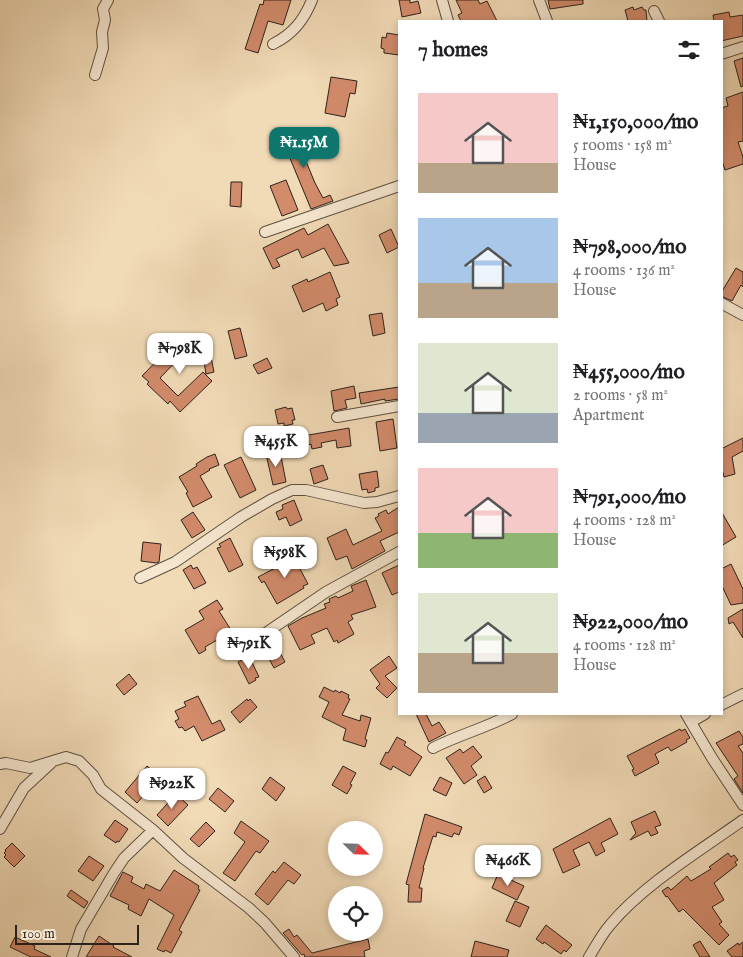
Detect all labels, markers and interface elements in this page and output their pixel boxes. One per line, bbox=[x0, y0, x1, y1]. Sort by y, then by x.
icon: filters bbox=[675, 36, 703, 64]
text: 7 homes bbox=[418, 37, 488, 64]
text: ₦1,150,000/mo bbox=[573, 109, 698, 136]
icon: home bbox=[458, 113, 518, 173]
pin: ₦1.15M bbox=[263, 126, 345, 169]
text: ₦1.15M bbox=[280, 133, 328, 153]
text: 5 rooms · 158 m² bbox=[573, 136, 672, 156]
text: House bbox=[573, 156, 616, 176]
text: ₦798,000/mo bbox=[573, 234, 687, 261]
icon: home bbox=[458, 238, 518, 298]
text: 4 rooms · 136 m² bbox=[573, 261, 675, 281]
text: House bbox=[573, 281, 616, 301]
pin: ₦798K bbox=[145, 332, 215, 375]
text: ₦798K bbox=[158, 339, 202, 359]
text: ₦455,000/mo bbox=[573, 359, 685, 386]
icon: home bbox=[458, 363, 518, 423]
text: 2 rooms · 58 m² bbox=[573, 386, 668, 406]
text: Apartment bbox=[573, 406, 644, 426]
pin: ₦455K bbox=[241, 426, 311, 468]
text: ₦455K bbox=[255, 432, 297, 452]
text: ₦791,000/mo bbox=[573, 484, 686, 511]
icon: home bbox=[458, 488, 518, 548]
text: 4 rooms · 128 m² bbox=[573, 511, 676, 531]
text: House bbox=[573, 531, 616, 551]
pin: ₦598K bbox=[250, 536, 320, 579]
text: ₦598K bbox=[264, 543, 306, 563]
text: ₦922,000/mo bbox=[573, 609, 688, 636]
icon: home bbox=[458, 613, 518, 673]
pin: ₦791K bbox=[214, 628, 284, 670]
text: ₦791K bbox=[227, 634, 271, 654]
text: 4 rooms · 128 m² bbox=[573, 636, 676, 656]
text: House bbox=[573, 656, 616, 676]
pin: ₦922K bbox=[137, 768, 207, 810]
text: ₦922K bbox=[149, 774, 195, 794]
north arrow bbox=[328, 821, 382, 876]
map controls bbox=[328, 821, 383, 941]
pin: ₦466K bbox=[473, 844, 543, 887]
text: ₦466K bbox=[486, 851, 530, 871]
button: locate bbox=[328, 886, 383, 941]
scale bar bbox=[15, 922, 139, 945]
text: 100 m bbox=[22, 925, 55, 943]

